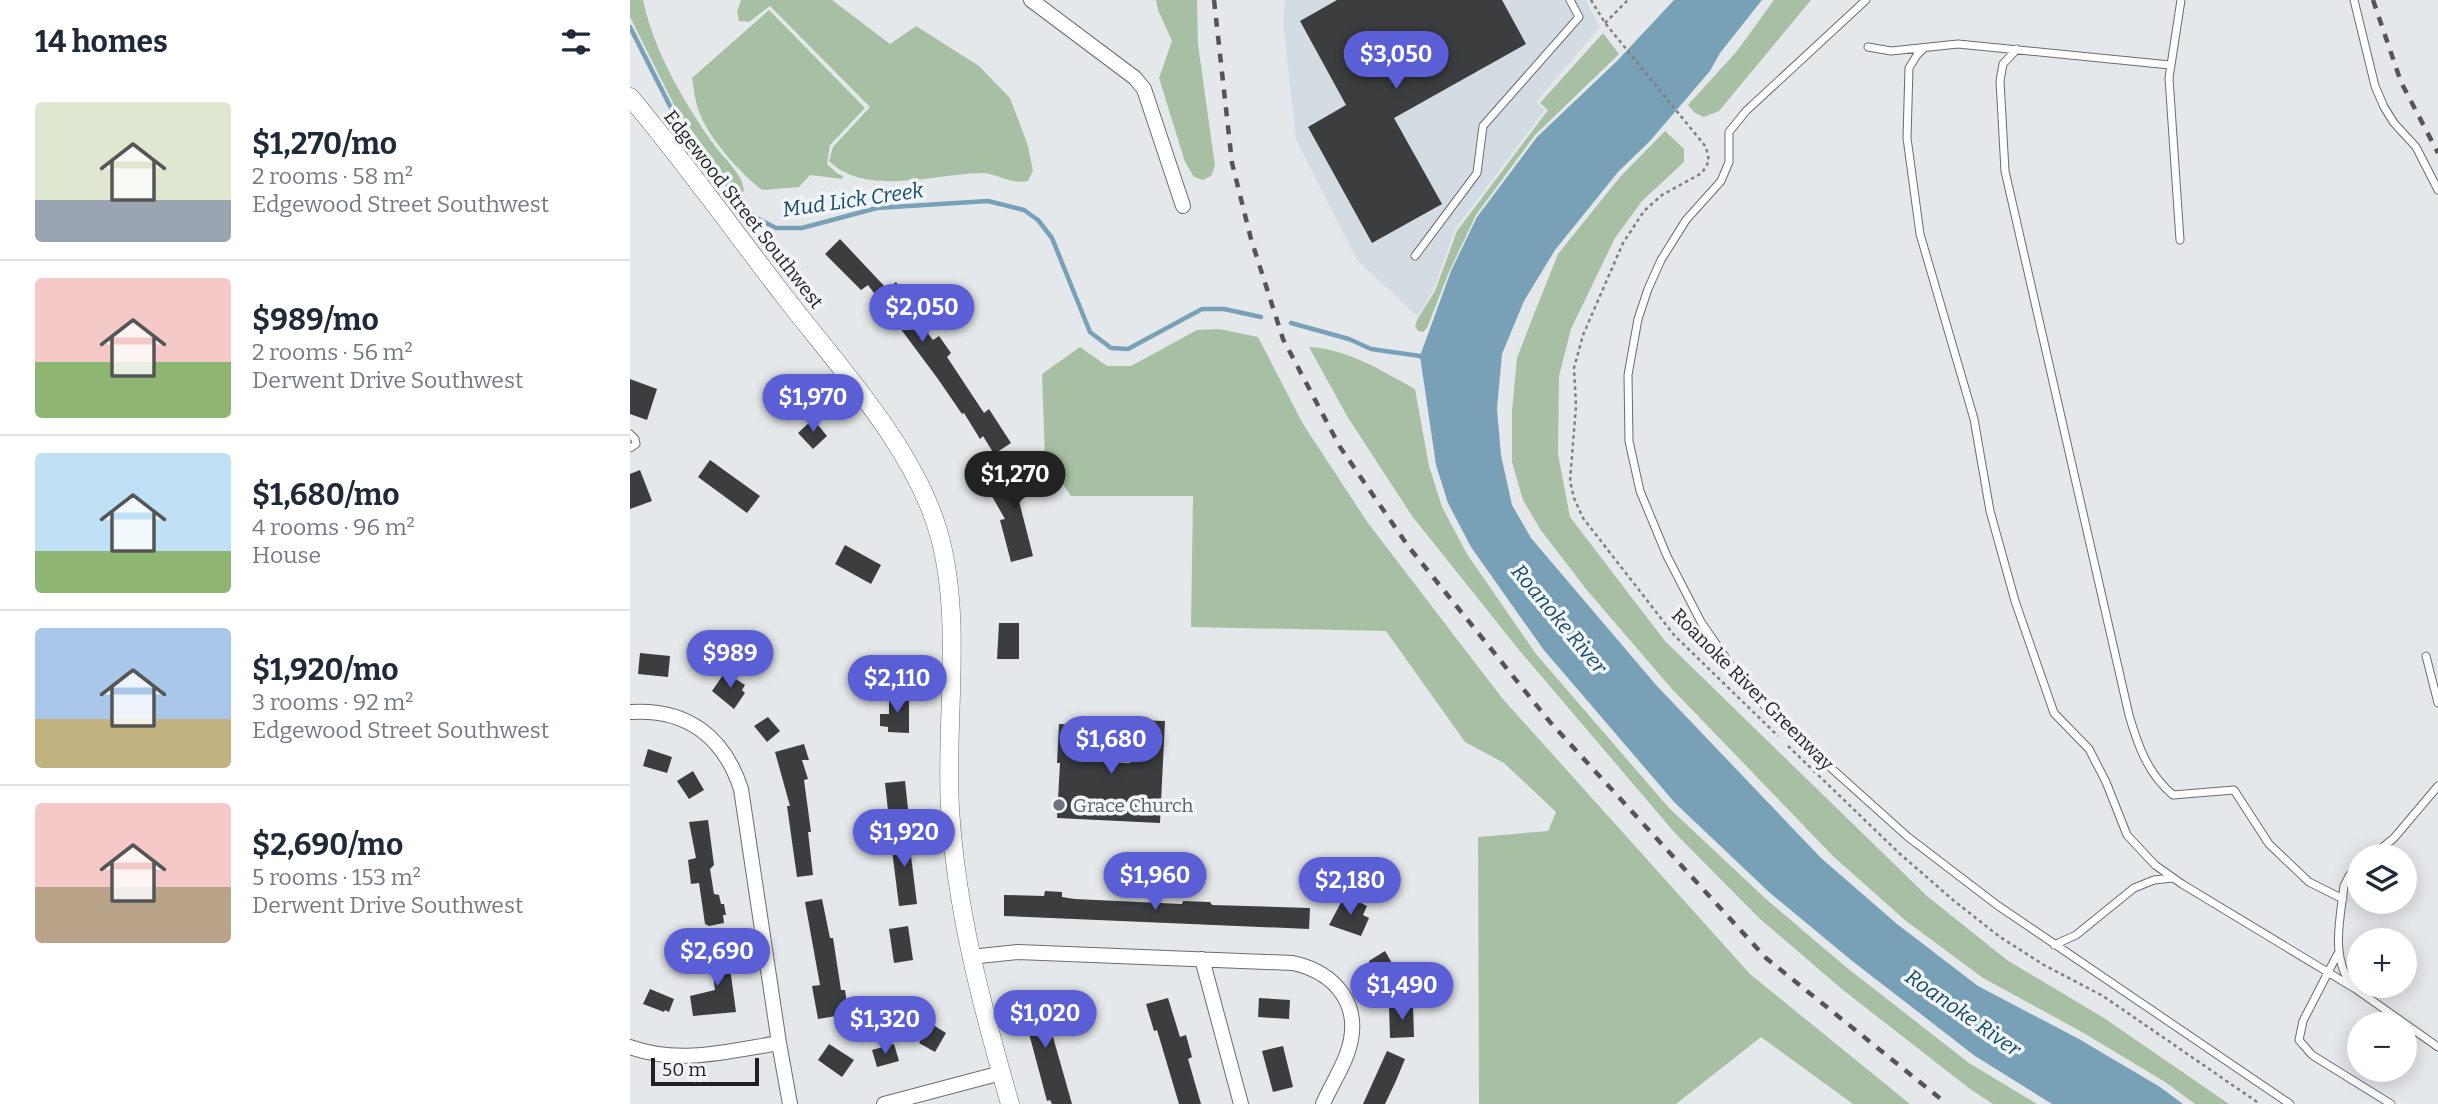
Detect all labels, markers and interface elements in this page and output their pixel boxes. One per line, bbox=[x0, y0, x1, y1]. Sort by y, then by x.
icon: filters bbox=[557, 23, 595, 61]
text: 14 homes bbox=[35, 24, 168, 60]
pin: $3,050 bbox=[1339, 32, 1453, 91]
text: $3,050 bbox=[1360, 40, 1432, 68]
street label: Edgewood Street Southwest bbox=[659, 106, 828, 313]
text: $1,270/mo bbox=[252, 126, 397, 162]
icon: home bbox=[91, 130, 175, 214]
text: 2 rooms · 58 m² bbox=[252, 162, 413, 190]
water label: Mud Lick Creek bbox=[781, 177, 926, 223]
text: Edgewood Street Southwest bbox=[252, 190, 549, 218]
pin: $2,050 bbox=[865, 284, 979, 344]
text: $2,050 bbox=[885, 293, 959, 321]
text: $989/mo bbox=[252, 302, 379, 338]
icon: home bbox=[91, 306, 175, 390]
text: 2 rooms · 56 m² bbox=[252, 338, 413, 366]
text: Derwent Drive Southwest bbox=[252, 366, 523, 394]
pin: $1,970 bbox=[756, 374, 870, 434]
text: $1,970 bbox=[779, 383, 847, 411]
pin: $1,270 bbox=[958, 452, 1072, 511]
text: $1,270 bbox=[980, 460, 1050, 488]
text: $1,680/mo bbox=[252, 477, 400, 513]
icon: home bbox=[91, 481, 175, 565]
text: 4 rooms · 96 m² bbox=[252, 513, 415, 541]
text: House bbox=[252, 541, 321, 569]
water label: Roanoke River bbox=[1506, 559, 1613, 680]
street label: Roanoke River Greenway bbox=[1667, 604, 1839, 776]
pin: $989 bbox=[689, 630, 771, 690]
text: $989 bbox=[703, 639, 758, 667]
text: $1,920/mo bbox=[252, 652, 399, 688]
icon: home bbox=[91, 656, 175, 740]
pin: $2,110 bbox=[840, 656, 954, 715]
text: $2,110 bbox=[864, 664, 930, 692]
text: 3 rooms · 92 m² bbox=[252, 688, 413, 716]
text: Edgewood Street Southwest bbox=[252, 716, 549, 744]
pin: $1,680 bbox=[1054, 716, 1168, 776]
text: $1,680 bbox=[1075, 725, 1147, 753]
place label: Grace Church bbox=[1073, 794, 1193, 817]
marker: Grace Church bbox=[1051, 797, 1067, 813]
pin: $1,920 bbox=[847, 810, 961, 869]
text: $1,920 bbox=[869, 818, 939, 846]
text: $2,690/mo bbox=[252, 827, 403, 863]
icon: home bbox=[91, 831, 175, 915]
map controls bbox=[2347, 844, 2417, 1082]
button: layers bbox=[2347, 844, 2417, 914]
pin: $1,960 bbox=[1098, 852, 1212, 912]
pin: $2,180 bbox=[1293, 858, 1407, 917]
text: $1,960 bbox=[1120, 861, 1190, 889]
text: 5 rooms · 153 m² bbox=[252, 863, 421, 891]
text: $2,180 bbox=[1315, 866, 1385, 894]
text: Derwent Drive Southwest bbox=[252, 891, 523, 919]
pin: $2,690 bbox=[660, 928, 774, 988]
button: + bbox=[2347, 928, 2417, 998]
text: $2,690 bbox=[680, 937, 754, 965]
pin: $1,490 bbox=[1345, 962, 1459, 1022]
water label: Roanoke River bbox=[1900, 964, 2027, 1063]
text: $1,490 bbox=[1366, 971, 1438, 999]
pin: $1,020 bbox=[988, 990, 1102, 1050]
pin: $1,320 bbox=[828, 996, 942, 1056]
text: $1,020 bbox=[1010, 999, 1080, 1027]
text: $1,320 bbox=[850, 1005, 920, 1033]
button: − bbox=[2347, 1012, 2417, 1082]
scale bar bbox=[651, 1055, 760, 1087]
text: 50 m bbox=[662, 1058, 706, 1081]

